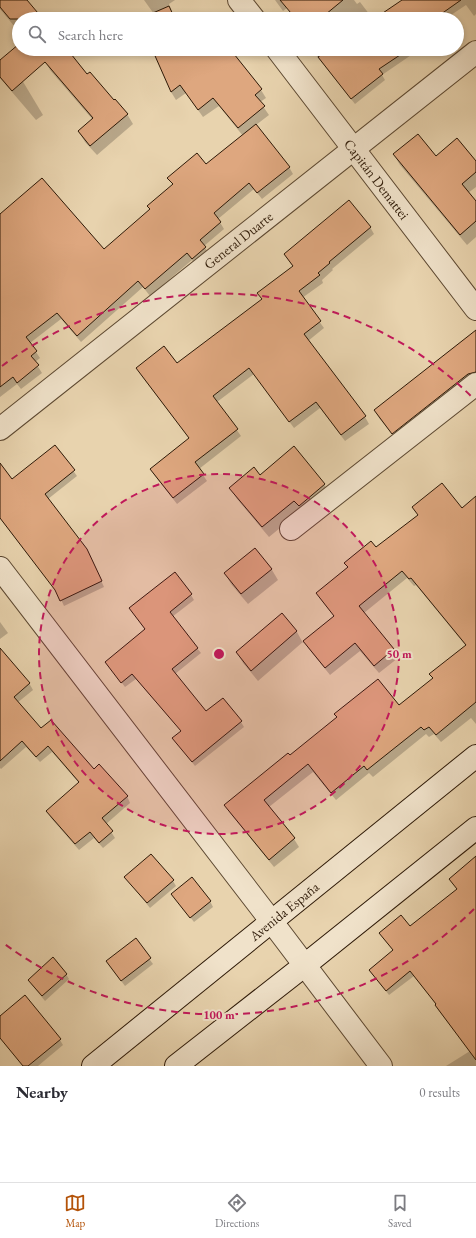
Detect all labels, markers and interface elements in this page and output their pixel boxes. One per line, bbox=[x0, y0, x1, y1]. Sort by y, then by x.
search box bbox=[12, 12, 464, 56]
icon: search bbox=[26, 23, 48, 45]
text: Search here bbox=[58, 25, 123, 44]
street label: Capitán Demattei bbox=[340, 135, 414, 224]
street label: General Duarte bbox=[200, 207, 277, 273]
text: 50 m bbox=[386, 646, 412, 662]
centre of rings bbox=[212, 647, 226, 661]
street label: Avenida España bbox=[245, 877, 323, 945]
text: 100 m bbox=[203, 1007, 235, 1023]
text: Nearby bbox=[16, 1081, 68, 1103]
text: 0 results bbox=[419, 1084, 460, 1101]
tab: Map bbox=[64, 1192, 86, 1230]
tab: Directions bbox=[215, 1192, 259, 1230]
tab: Saved bbox=[388, 1192, 412, 1230]

